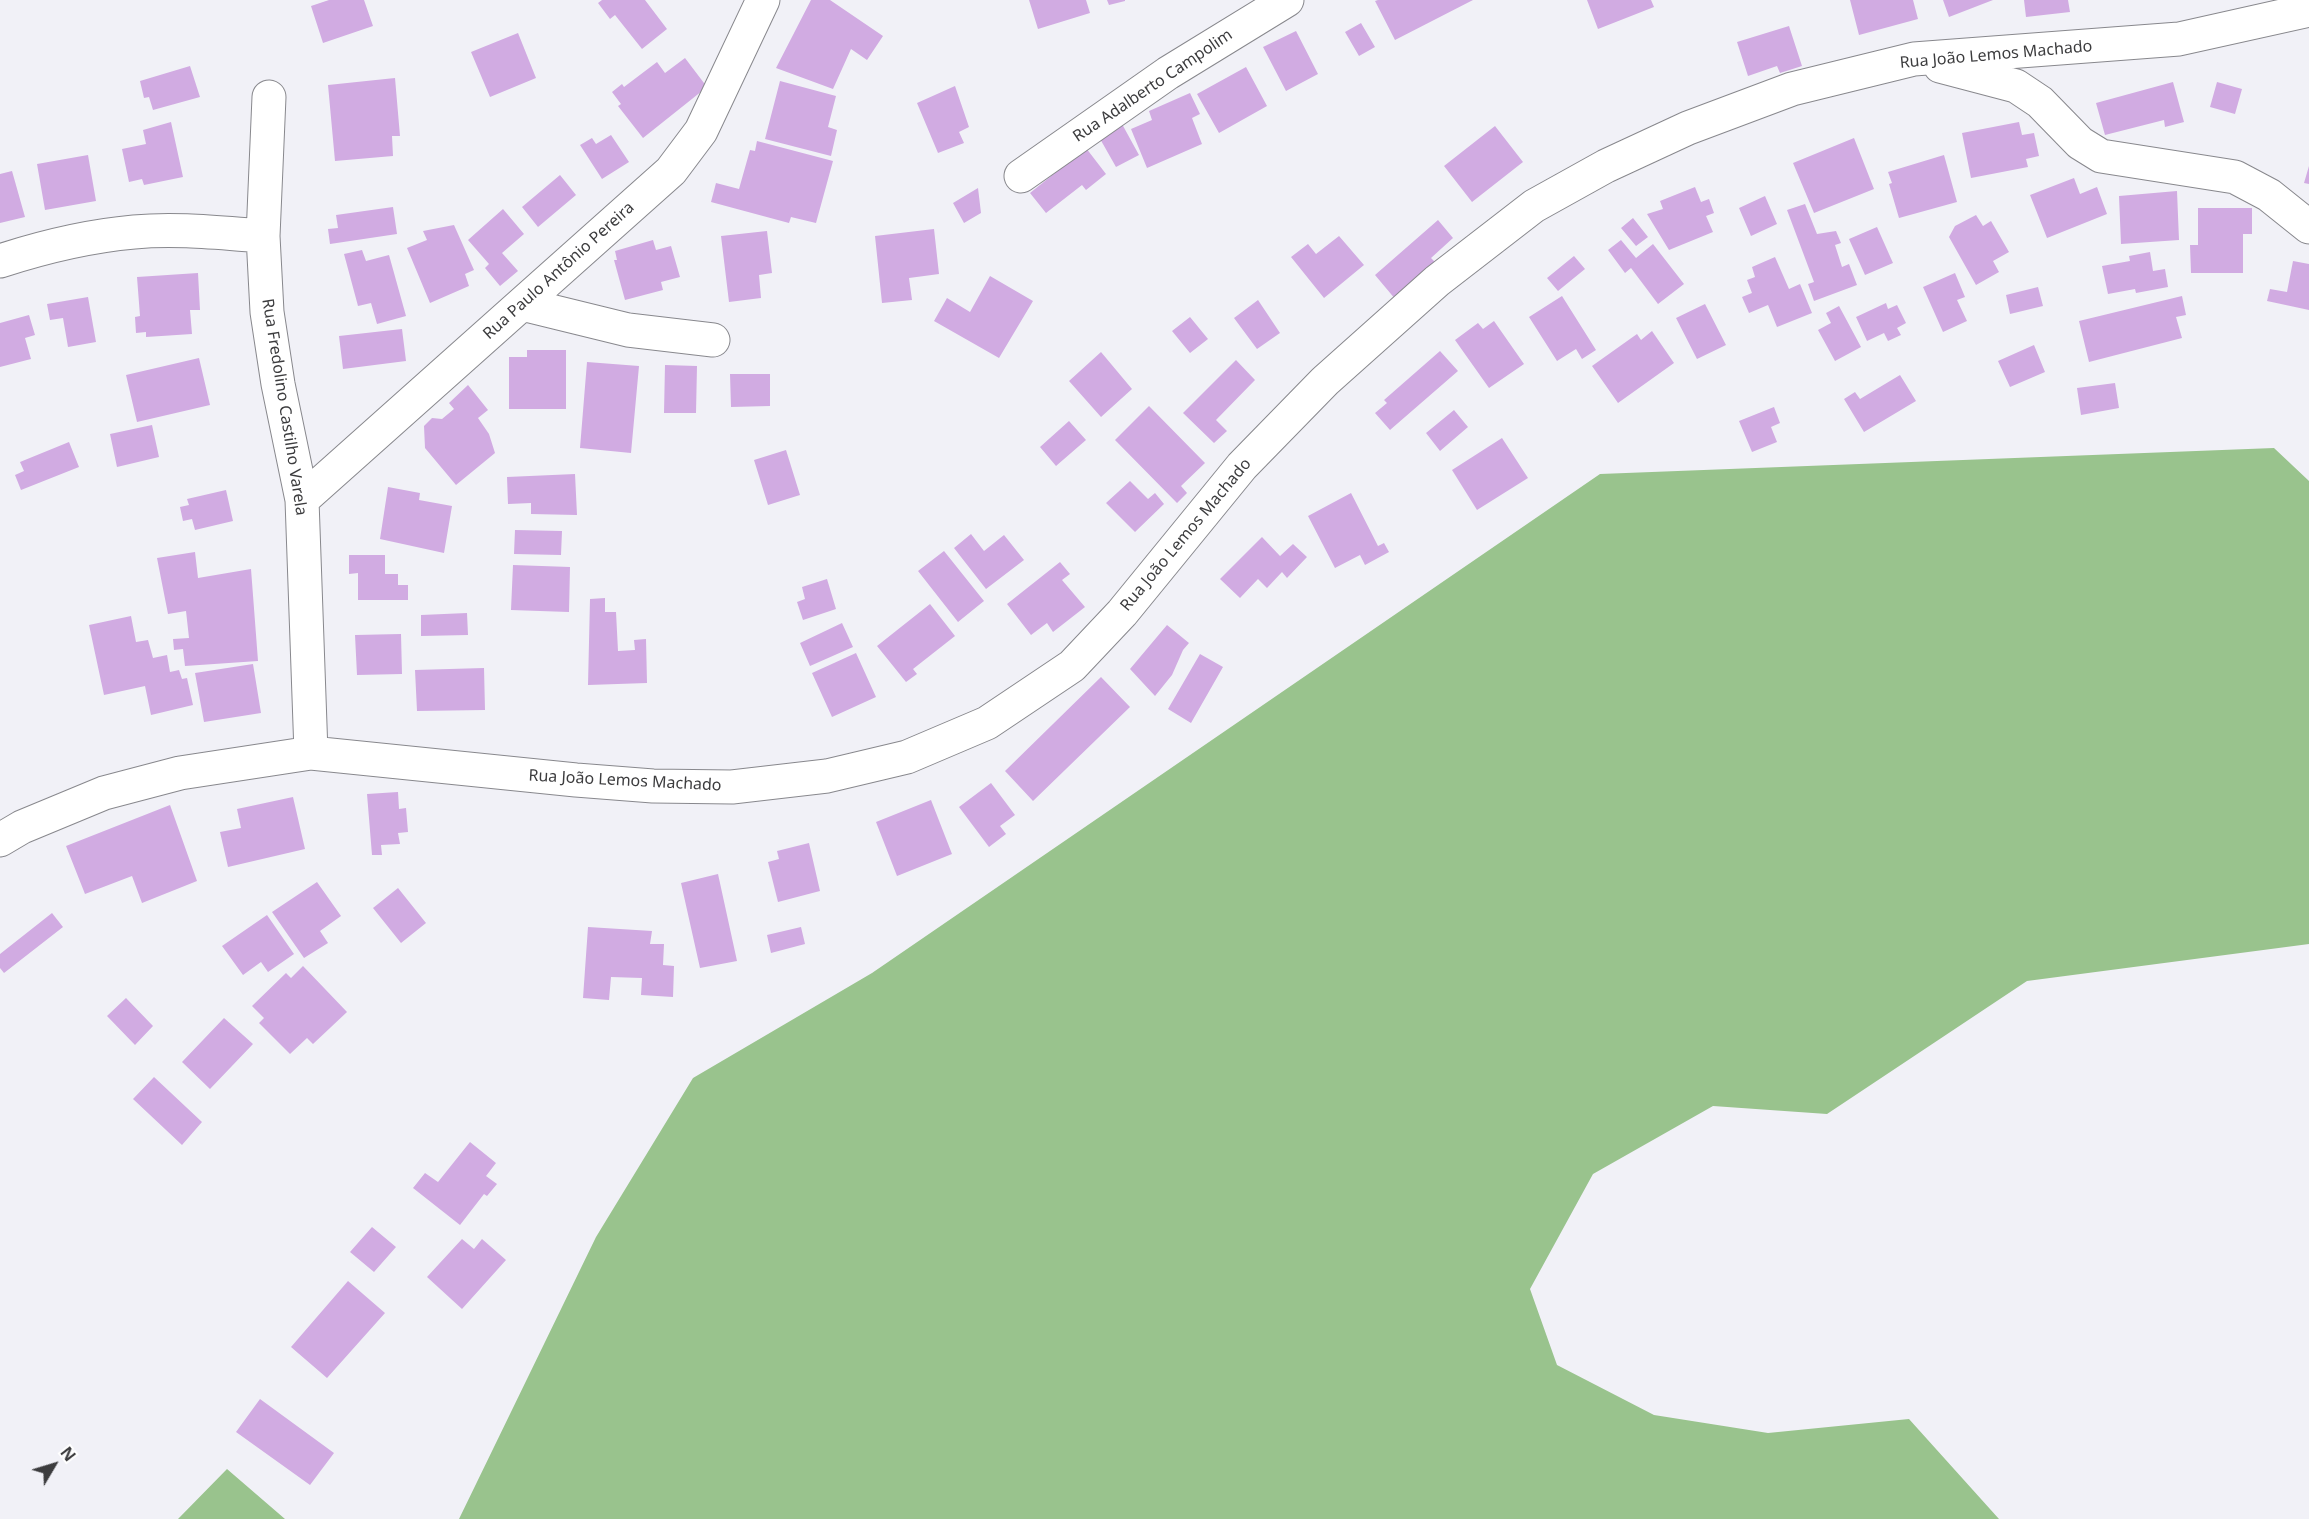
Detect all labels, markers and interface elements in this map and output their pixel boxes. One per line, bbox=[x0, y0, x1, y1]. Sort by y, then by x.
street label: Rua Adalberto Campolim bbox=[1070, 25, 1236, 147]
street label: Rua João Lemos Machado bbox=[1899, 37, 2093, 73]
street label: Rua Paulo Antônio Pereira bbox=[480, 198, 638, 344]
street label: Rua Fredolino Castilho Varela bbox=[257, 297, 311, 517]
street label: Rua João Lemos Machado bbox=[1117, 455, 1255, 615]
street label: Rua João Lemos Machado bbox=[528, 766, 722, 796]
north arrow bbox=[24, 1435, 84, 1495]
text: N bbox=[56, 1442, 81, 1466]

